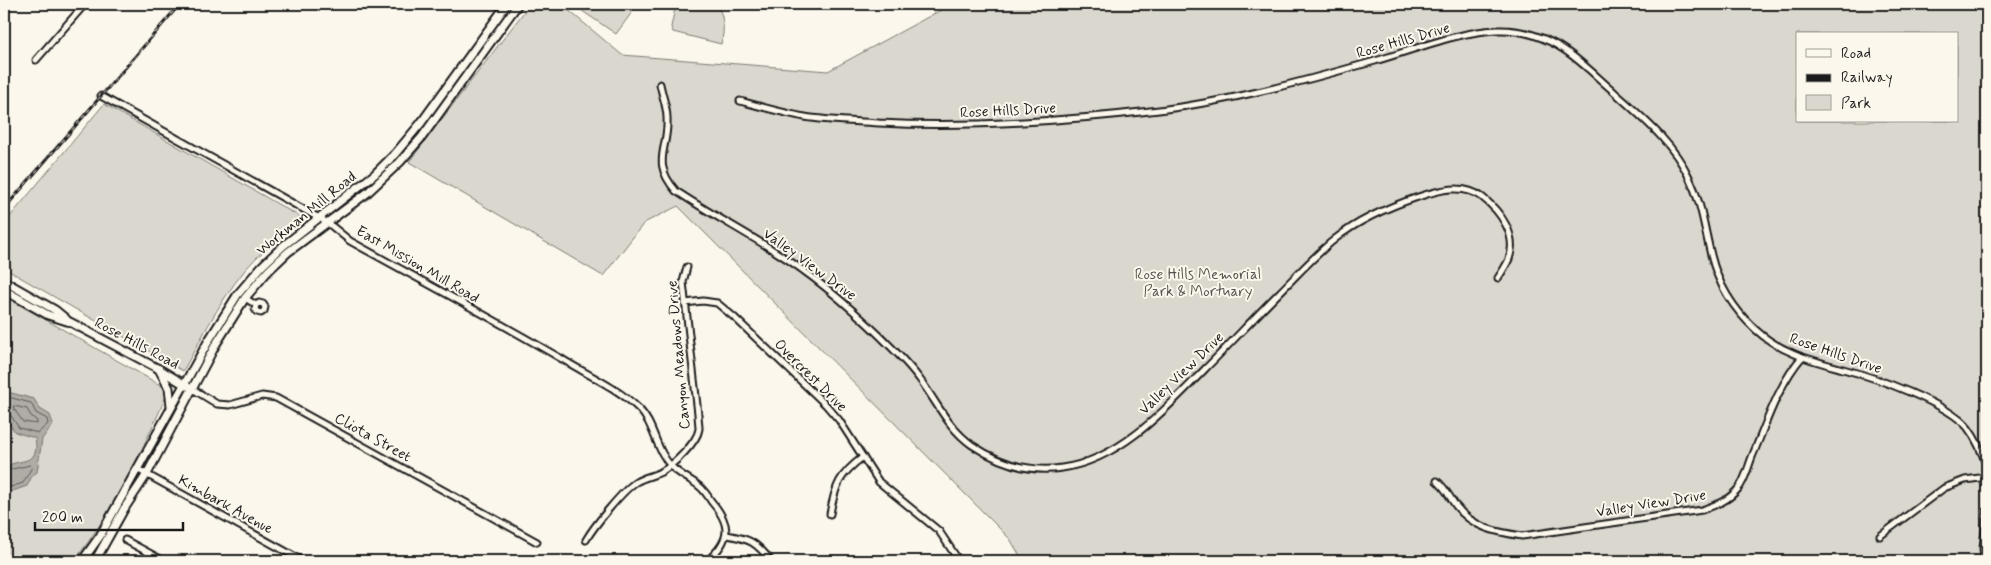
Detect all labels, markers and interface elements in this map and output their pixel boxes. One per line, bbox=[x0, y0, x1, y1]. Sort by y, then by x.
street label: Rose Hills Drive bbox=[1354, 18, 1453, 64]
legend bbox=[1796, 32, 1958, 122]
text: Road bbox=[1841, 44, 1871, 64]
text: Railway bbox=[1841, 68, 1893, 88]
text: Park bbox=[1841, 94, 1871, 114]
street label: Rose Hills Drive bbox=[959, 98, 1057, 124]
street label: Workman Mill Road bbox=[252, 167, 361, 260]
street label: East Mission Mill Road bbox=[352, 221, 483, 308]
street label: Valley View Drive bbox=[759, 224, 860, 306]
park label: Rose Hills Memorial Park & Mortuary bbox=[1135, 265, 1261, 302]
street label: Canyon Meadows Drive bbox=[663, 279, 695, 430]
street label: Rose Hills Road bbox=[91, 313, 182, 375]
street label: Valley View Drive bbox=[1135, 328, 1229, 419]
street label: Rose Hills Drive bbox=[1787, 329, 1885, 379]
street label: Overcrest Drive bbox=[769, 335, 851, 417]
street label: Cliota Street bbox=[330, 409, 415, 467]
street label: Kimbark Avenue bbox=[174, 470, 277, 539]
street label: Valley View Drive bbox=[1595, 485, 1708, 523]
scale bar bbox=[35, 500, 182, 532]
text: 200 m bbox=[42, 508, 83, 528]

